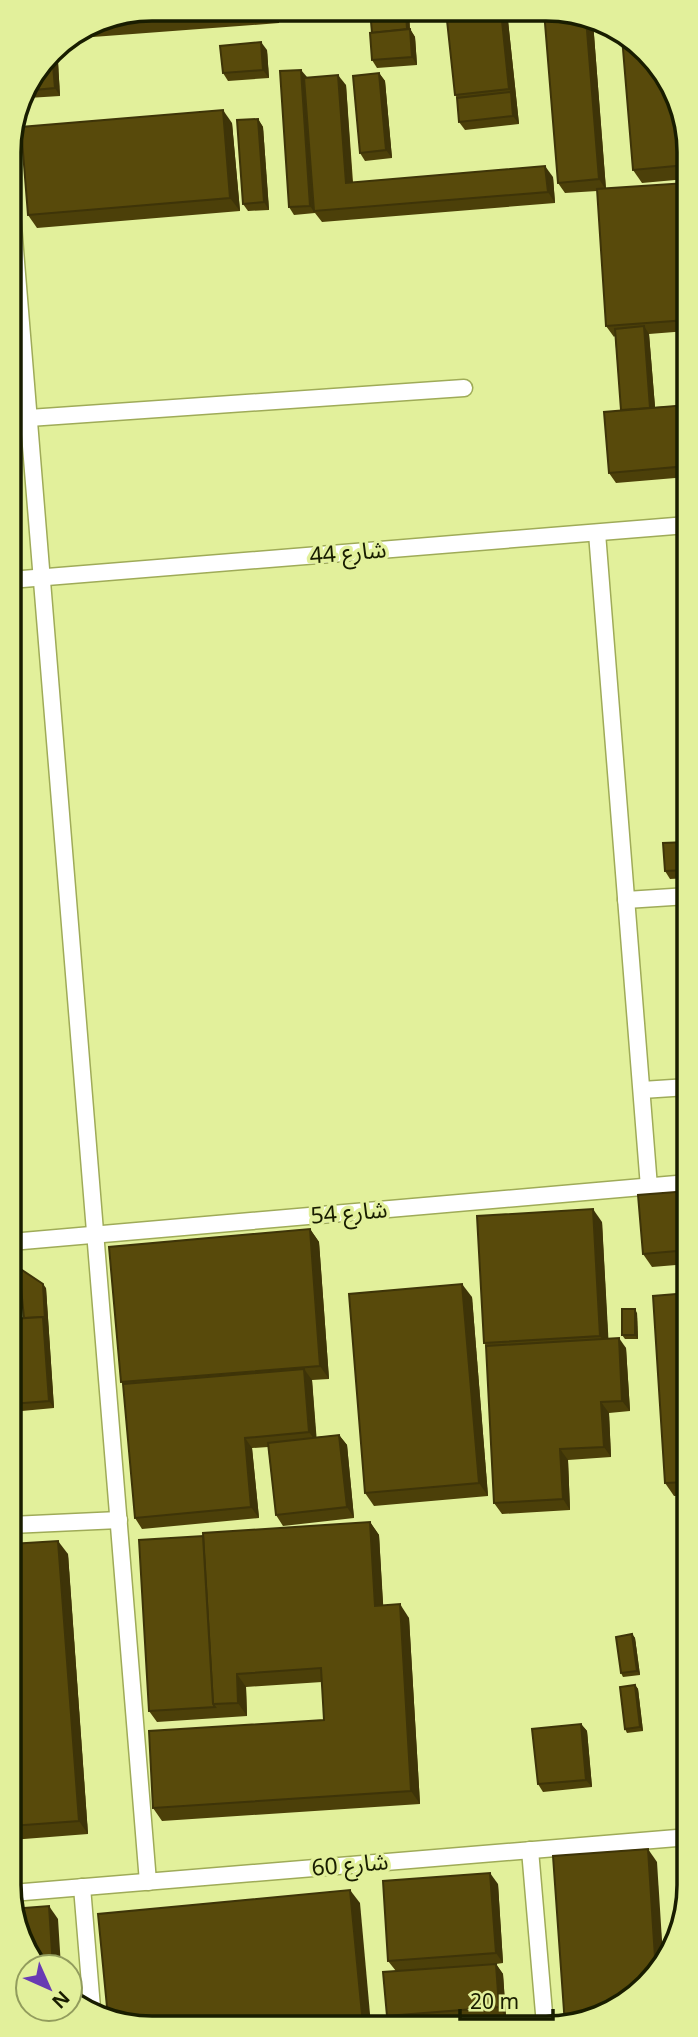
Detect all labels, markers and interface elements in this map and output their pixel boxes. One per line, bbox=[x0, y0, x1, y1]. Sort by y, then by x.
street label: شارع 44 bbox=[307, 525, 389, 581]
street label: شارع 54 bbox=[308, 1185, 390, 1241]
street label: شارع 60 bbox=[309, 1837, 391, 1893]
north arrow bbox=[14, 1953, 84, 2023]
scale bar bbox=[460, 1978, 553, 2022]
text: N bbox=[41, 1980, 80, 2019]
text: 20 m bbox=[470, 1980, 519, 2024]

